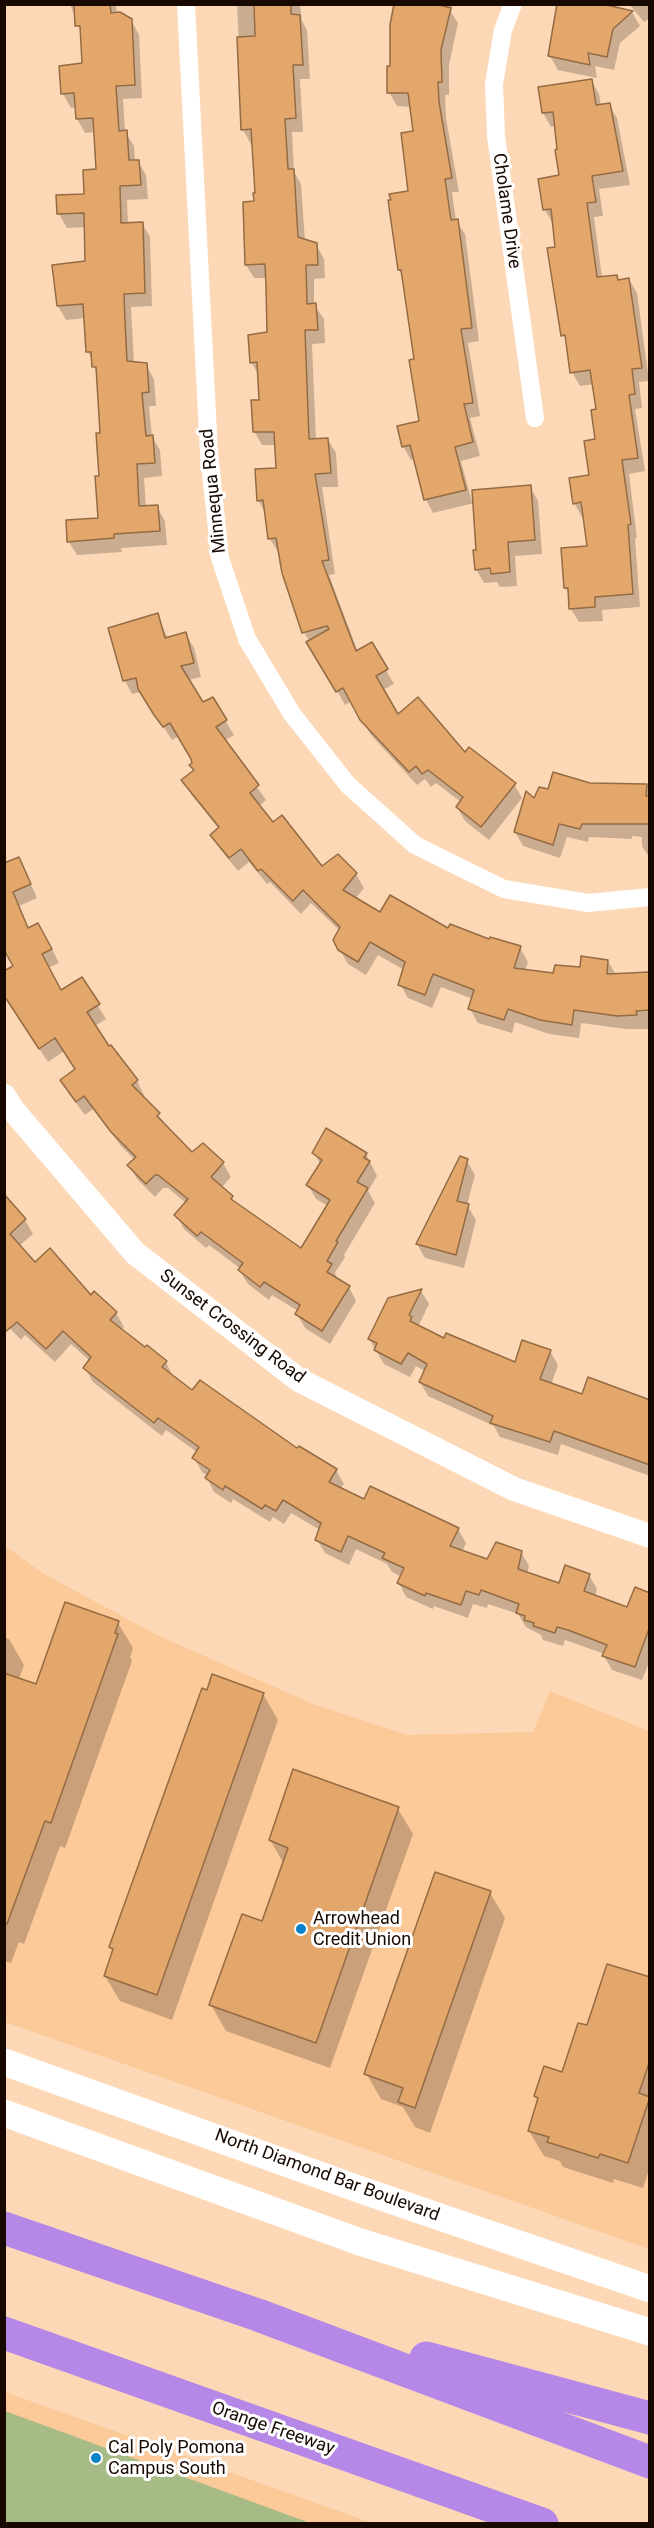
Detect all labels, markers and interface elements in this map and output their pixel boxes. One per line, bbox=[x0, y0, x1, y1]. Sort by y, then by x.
street label: Cholame Drive bbox=[487, 152, 525, 270]
street label: Minnequa Road bbox=[197, 428, 231, 554]
street label: Sunset Crossing Road bbox=[155, 1265, 309, 1389]
place label: Arrowhead Credit Union bbox=[313, 1908, 411, 1950]
marker: Arrowhead Credit Union bbox=[294, 1922, 308, 1936]
street label: North Diamond Bar Boulevard bbox=[212, 2125, 442, 2227]
street label: Orange Freeway bbox=[209, 2398, 337, 2460]
place label: Cal Poly Pomona Campus South bbox=[108, 2437, 245, 2480]
marker: Cal Poly Pomona Campus South bbox=[89, 2451, 103, 2465]

